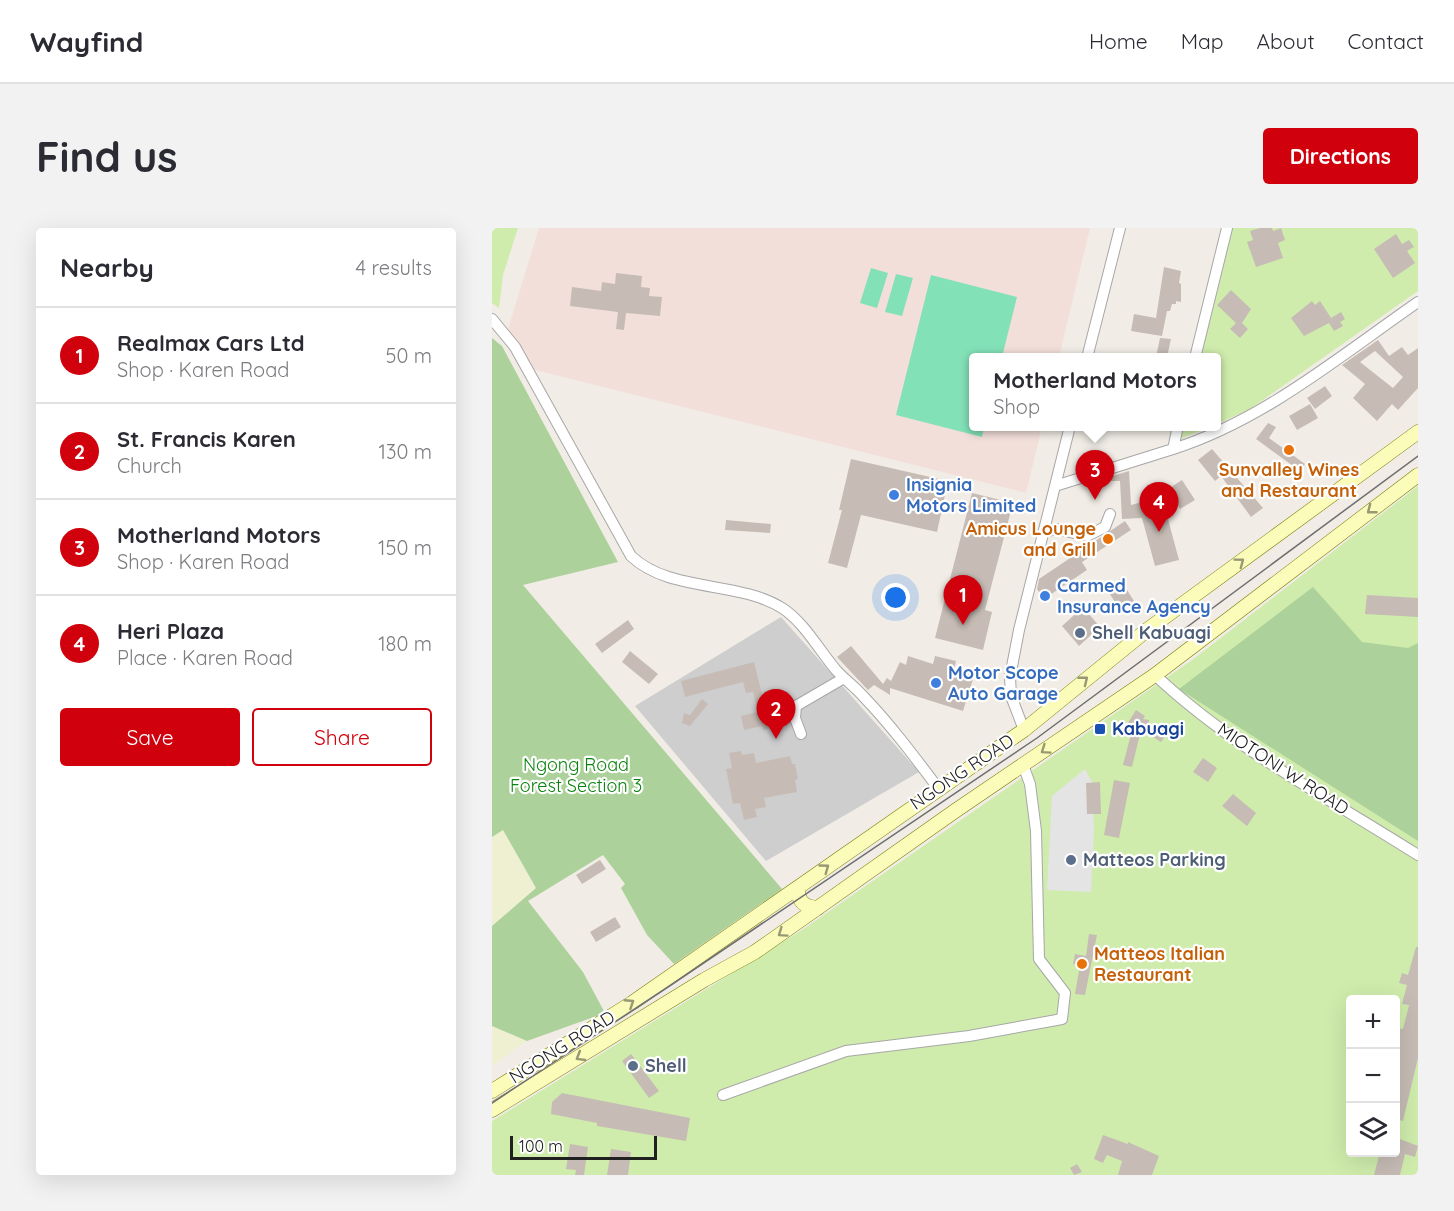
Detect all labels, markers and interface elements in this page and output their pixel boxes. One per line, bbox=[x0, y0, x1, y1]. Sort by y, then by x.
text: Wayfind bbox=[30, 24, 143, 59]
text: Home bbox=[1089, 28, 1148, 54]
text: Map bbox=[1181, 28, 1224, 54]
text: About bbox=[1257, 28, 1315, 54]
text: Contact bbox=[1348, 28, 1424, 54]
button: Directions bbox=[1263, 128, 1418, 184]
text: Find us bbox=[36, 130, 178, 183]
text: Nearby bbox=[60, 251, 154, 284]
text: 4 results bbox=[356, 255, 432, 280]
text: Realmax Cars Ltd bbox=[117, 329, 305, 357]
text: 1 bbox=[76, 343, 83, 368]
text: 50 m bbox=[386, 343, 432, 368]
popup bbox=[969, 353, 1221, 431]
text: Shop · Karen Road bbox=[117, 357, 289, 382]
text: Motherland Motors bbox=[993, 366, 1197, 394]
text: Shop bbox=[993, 394, 1040, 419]
text: St. Francis Karen bbox=[117, 425, 296, 453]
text: 2 bbox=[74, 439, 85, 464]
text: 130 m bbox=[379, 439, 432, 464]
marker: Sunvalley Wines and Restaurant bbox=[1282, 443, 1296, 457]
pin: 3 bbox=[1076, 450, 1114, 500]
text: Church bbox=[117, 453, 182, 478]
place label: Sunvalley Wines and Restaurant bbox=[1219, 458, 1359, 502]
place label: Insignia Motors Limited bbox=[906, 473, 1036, 517]
pin: 4 bbox=[1140, 482, 1178, 532]
marker: Insignia Motors Limited bbox=[887, 488, 901, 502]
one-way arrow bbox=[1367, 502, 1378, 513]
place label: Amicus Lounge and Grill bbox=[966, 517, 1096, 561]
text: Motherland Motors bbox=[117, 521, 321, 549]
marker: Amicus Lounge and Grill bbox=[1101, 532, 1115, 546]
text: 3 bbox=[74, 535, 85, 560]
text: 150 m bbox=[378, 535, 432, 560]
text: Shop · Karen Road bbox=[117, 549, 289, 574]
one-way arrow bbox=[1233, 559, 1244, 570]
place label: Carmed Insurance Agency bbox=[1057, 574, 1210, 618]
pin: 1 bbox=[944, 576, 982, 625]
your location bbox=[881, 583, 910, 612]
marker: Carmed Insurance Agency bbox=[1038, 589, 1052, 603]
text: Heri Plaza bbox=[117, 617, 224, 645]
place label: Shell Kabuagi bbox=[1092, 621, 1211, 644]
marker: Shell Kabuagi bbox=[1073, 626, 1087, 640]
text: 4 bbox=[74, 631, 85, 656]
text: 180 m bbox=[378, 631, 432, 656]
text: Place · Karen Road bbox=[117, 645, 293, 670]
place label: Motor Scope Auto Garage bbox=[948, 661, 1059, 705]
marker: Motor Scope Auto Garage bbox=[929, 676, 943, 690]
one-way arrow bbox=[1077, 676, 1088, 687]
pin: 2 bbox=[756, 690, 796, 739]
button: Save bbox=[60, 708, 240, 766]
button: Share bbox=[252, 708, 432, 766]
place label: Kabuagi bbox=[1112, 717, 1184, 740]
street label: MIOTONI W ROAD bbox=[1213, 718, 1353, 820]
marker: Kabuagi bbox=[1093, 722, 1107, 736]
street label: NGONG ROAD bbox=[906, 728, 1018, 815]
one-way arrow bbox=[1041, 743, 1052, 754]
park label: Ngong Road Forest Section 3 bbox=[510, 753, 642, 797]
place label: Matteos Parking bbox=[1083, 848, 1226, 871]
marker: Matteos Parking bbox=[1064, 853, 1078, 867]
one-way arrow bbox=[818, 865, 829, 876]
one-way arrow bbox=[778, 926, 789, 937]
place label: Matteos Italian Restaurant bbox=[1094, 942, 1225, 986]
marker: Matteos Italian Restaurant bbox=[1075, 957, 1089, 971]
map controls bbox=[1346, 995, 1400, 1157]
button: + bbox=[1346, 995, 1400, 1049]
one-way arrow bbox=[624, 999, 634, 1011]
street label: NGONG ROAD bbox=[505, 1005, 619, 1088]
button: − bbox=[1346, 1049, 1400, 1103]
one-way arrow bbox=[576, 1050, 586, 1062]
place label: Shell bbox=[645, 1054, 687, 1077]
marker: Shell bbox=[626, 1059, 640, 1073]
button: layers bbox=[1346, 1103, 1400, 1157]
scale bar bbox=[510, 1133, 657, 1160]
text: 100 m bbox=[519, 1136, 563, 1156]

